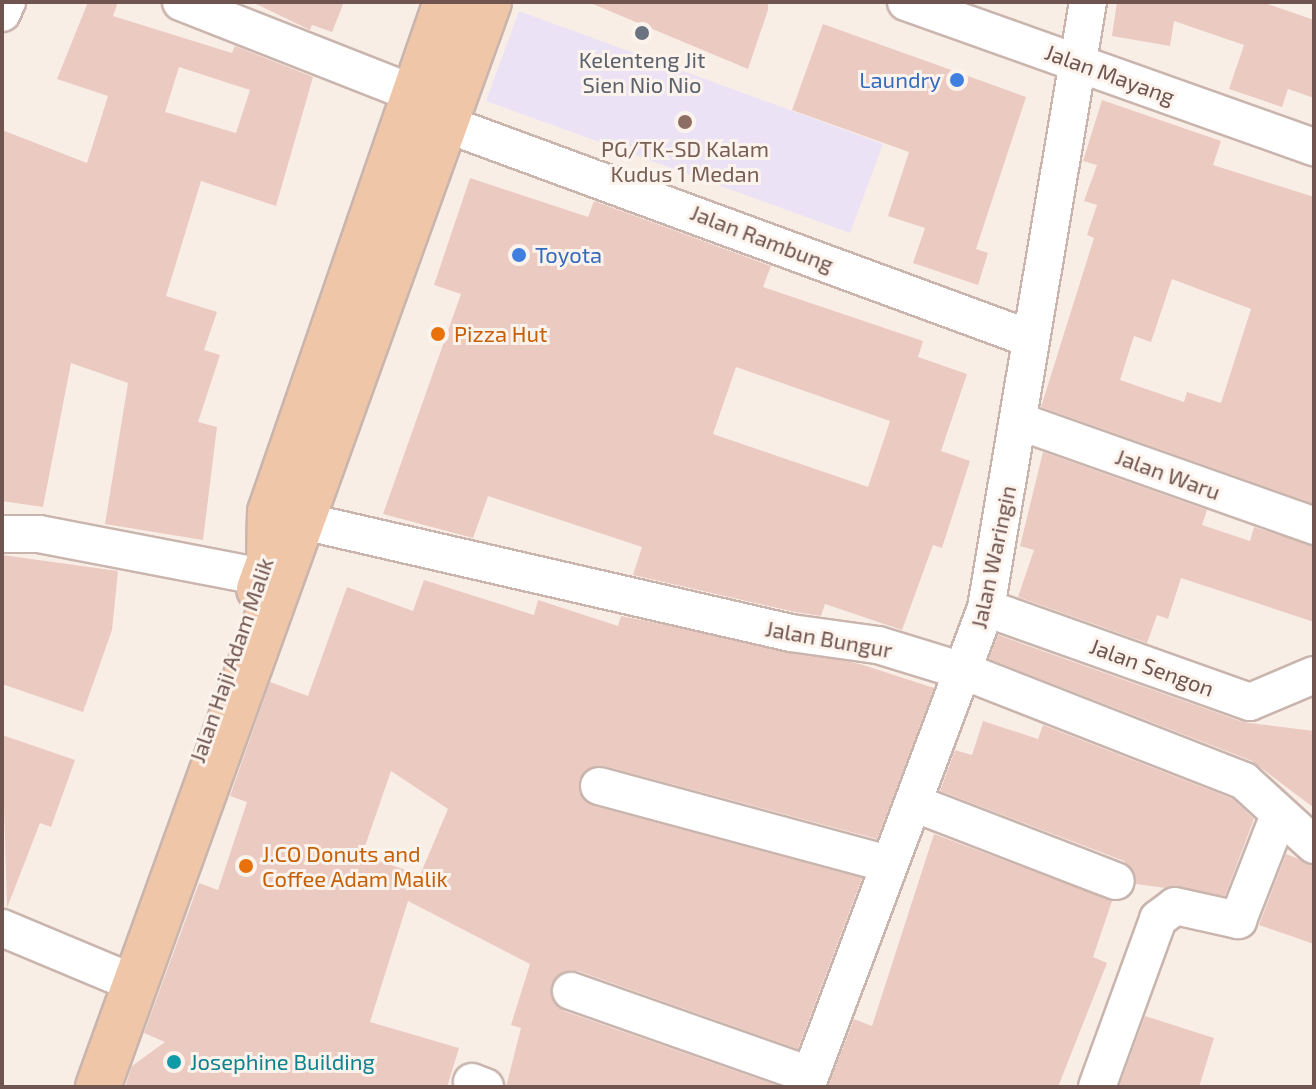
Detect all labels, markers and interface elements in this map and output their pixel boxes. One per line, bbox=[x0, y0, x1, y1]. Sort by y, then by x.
marker: Kelenteng Jit Sien Nio Nio bbox=[633, 24, 651, 42]
street label: Jalan Mayang bbox=[1042, 38, 1178, 110]
place label: Kelenteng Jit Sien Nio Nio bbox=[578, 46, 706, 98]
place label: Laundry bbox=[859, 67, 941, 93]
marker: Laundry bbox=[948, 71, 966, 89]
marker: PG/TK-SD Kalam Kudus 1 Medan bbox=[676, 113, 694, 131]
place label: PG/TK-SD Kalam Kudus 1 Medan bbox=[601, 135, 769, 186]
street label: Jalan Rambung bbox=[687, 199, 837, 277]
place label: Toyota bbox=[535, 242, 602, 268]
marker: Toyota bbox=[510, 246, 528, 264]
place label: Pizza Hut bbox=[454, 321, 547, 347]
marker: Pizza Hut bbox=[429, 325, 447, 343]
street label: Jalan Waru bbox=[1112, 443, 1224, 505]
street label: Jalan Waringin bbox=[965, 483, 1021, 631]
street label: Jalan Haji Adam Malik bbox=[183, 554, 279, 766]
street label: Jalan Bungur bbox=[763, 615, 895, 663]
street label: Jalan Sengon bbox=[1086, 632, 1218, 702]
place label: J.CO Donuts and Coffee Adam Malik bbox=[262, 840, 448, 892]
marker: J.CO Donuts and Coffee Adam Malik bbox=[237, 857, 255, 875]
place label: Josephine Building bbox=[190, 1049, 375, 1075]
marker: Josephine Building bbox=[165, 1053, 183, 1071]

